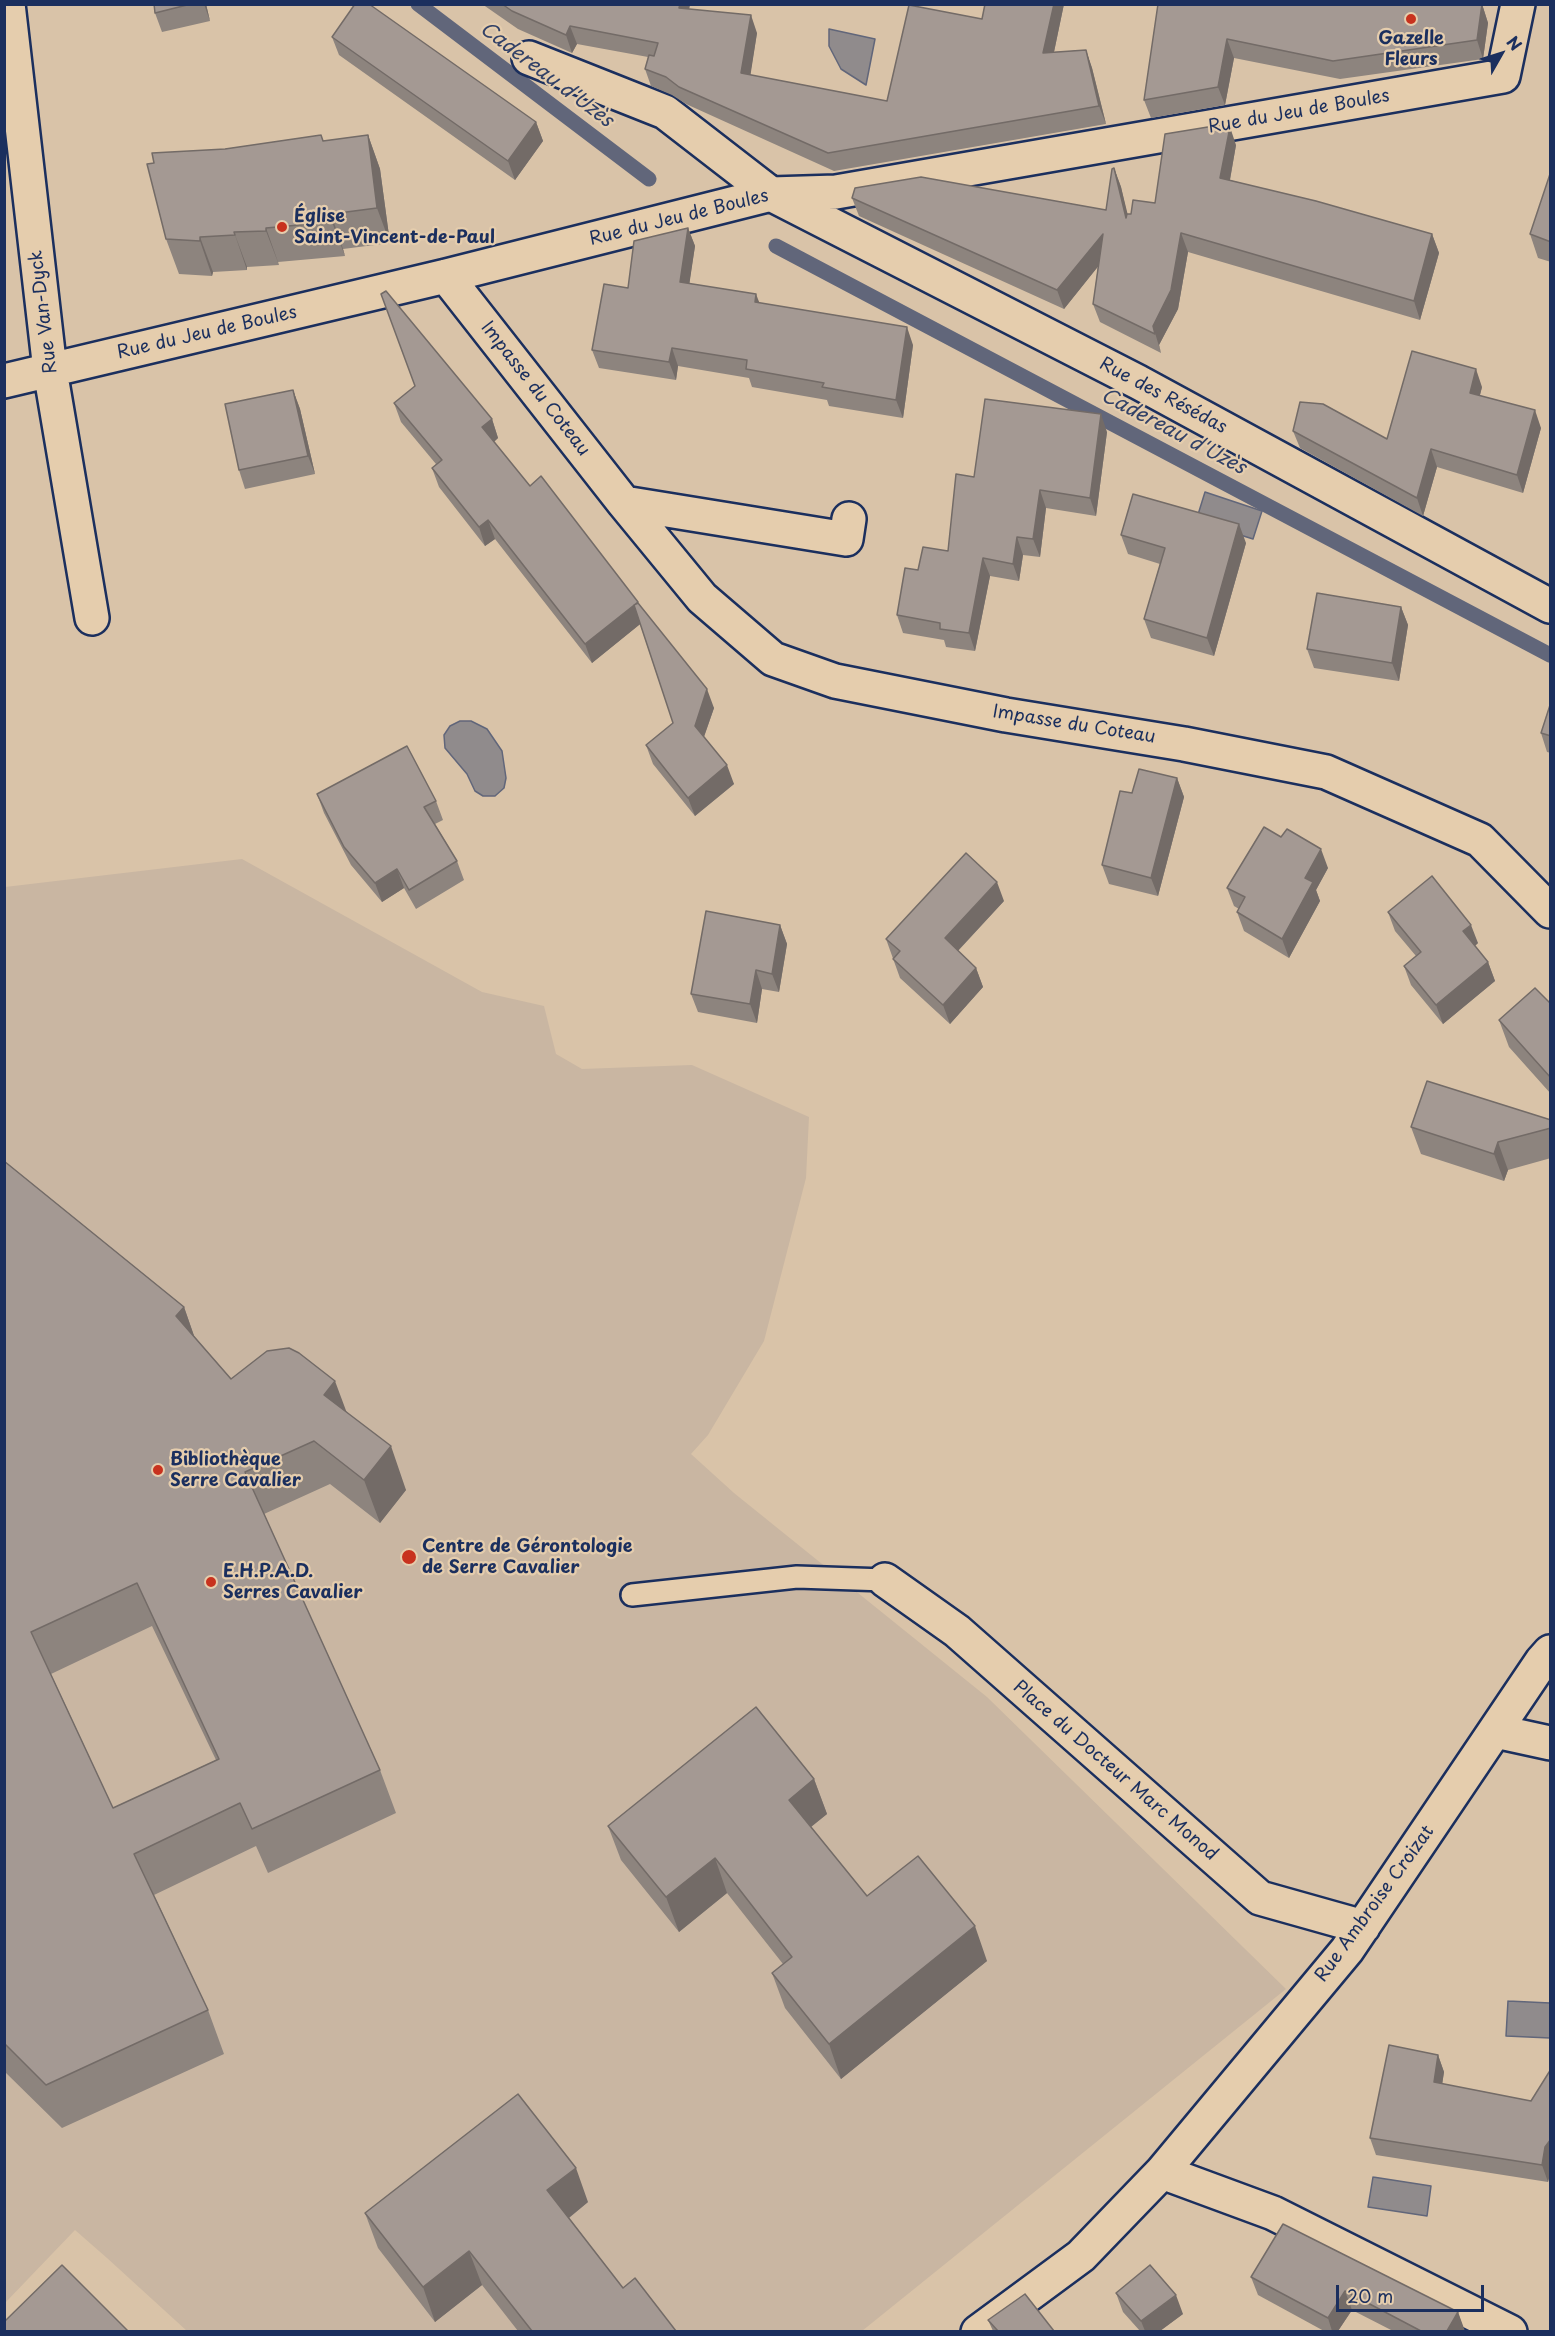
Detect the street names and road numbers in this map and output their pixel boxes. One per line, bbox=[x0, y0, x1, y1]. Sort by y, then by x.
street label: Rue du Jeu de Boules bbox=[1207, 85, 1391, 139]
street label: Rue du Jeu de Boules bbox=[587, 185, 771, 251]
street label: Rue Van-Dyck bbox=[26, 249, 62, 375]
street label: Rue du Jeu de Boules bbox=[115, 302, 299, 364]
street label: Impasse du Coteau bbox=[476, 317, 594, 461]
street label: Rue des Résédas bbox=[1096, 353, 1230, 439]
street label: Impasse du Coteau bbox=[991, 701, 1157, 749]
street label: Place du Docteur Marc Monod bbox=[1008, 1676, 1222, 1866]
street label: Rue Ambroise Croizat bbox=[1311, 1822, 1439, 1986]

